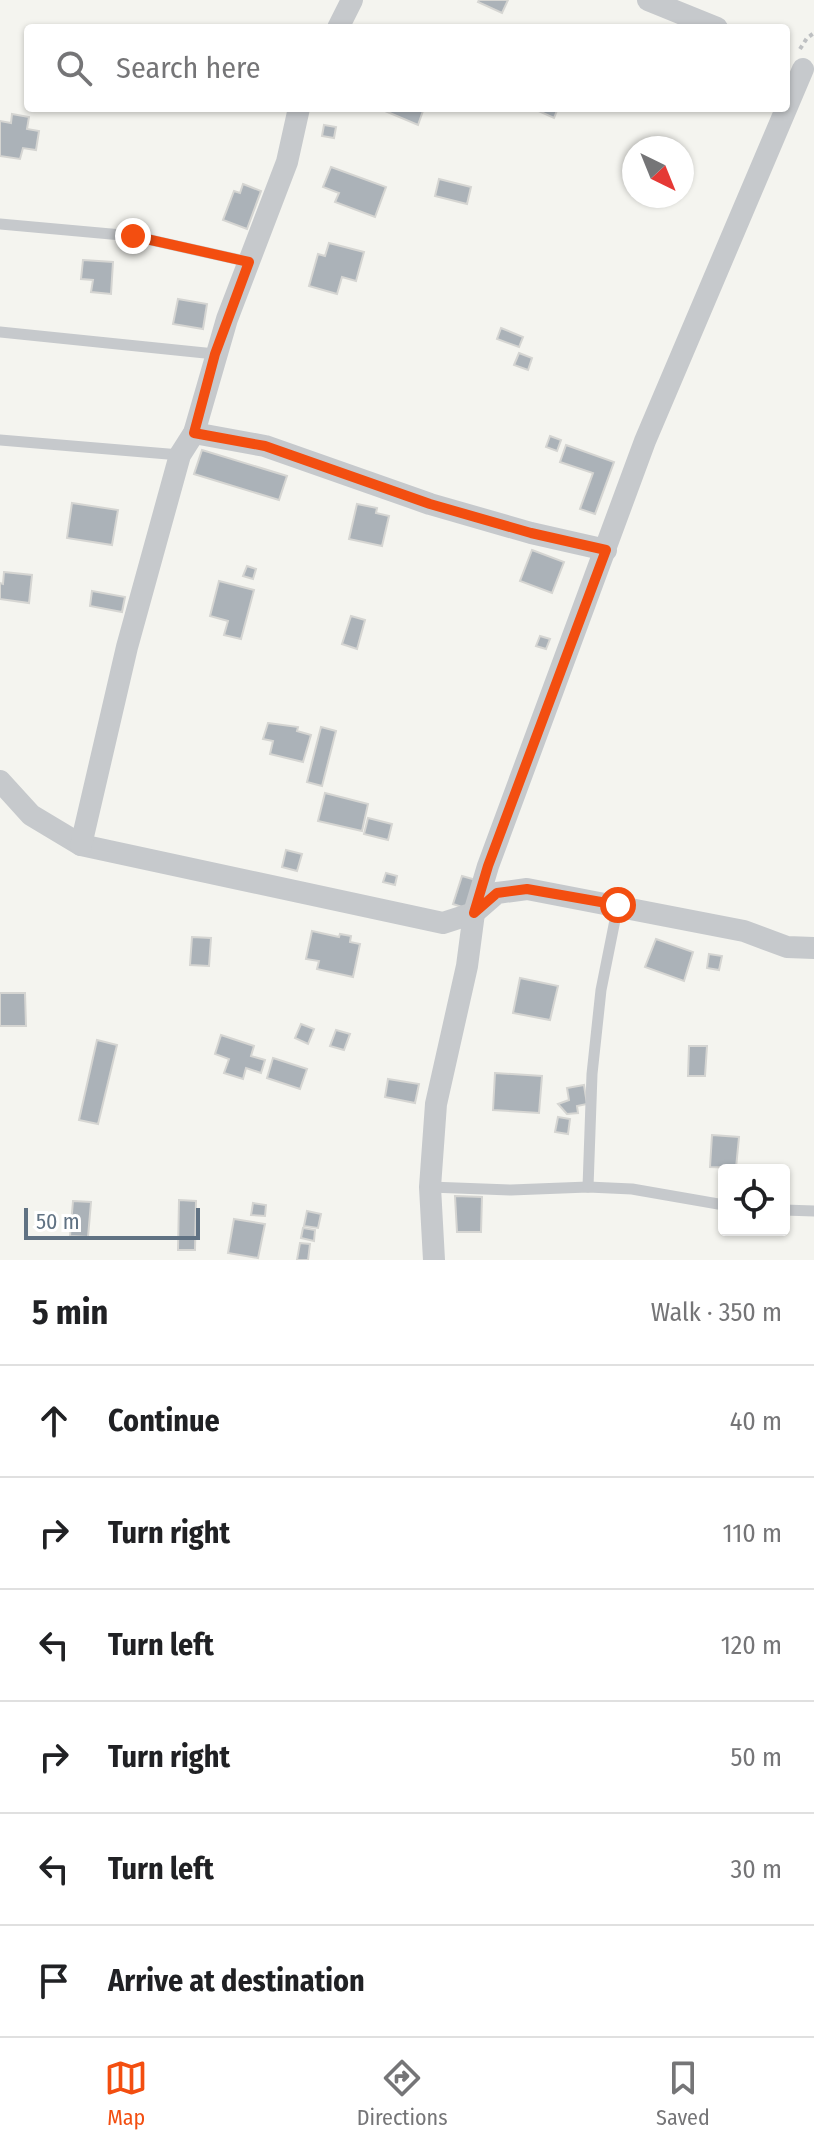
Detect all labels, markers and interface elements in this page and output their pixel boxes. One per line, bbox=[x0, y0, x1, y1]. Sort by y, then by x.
search box bbox=[24, 24, 790, 112]
icon: search bbox=[52, 46, 96, 90]
text: Search here bbox=[116, 50, 261, 86]
north arrow bbox=[622, 136, 694, 208]
route end bbox=[115, 218, 151, 254]
route start bbox=[600, 887, 636, 923]
map controls bbox=[718, 1164, 790, 1236]
button: locate bbox=[718, 1164, 790, 1236]
scale bar bbox=[24, 1204, 200, 1240]
text: 50 m bbox=[36, 1208, 80, 1235]
text: 5 min bbox=[32, 1292, 108, 1333]
text: Walk · 350 m bbox=[651, 1297, 782, 1328]
icon: ahead bbox=[32, 1399, 76, 1443]
text: Continue bbox=[108, 1403, 220, 1439]
text: 40 m bbox=[730, 1406, 782, 1437]
icon: right bbox=[32, 1511, 76, 1555]
text: Turn right bbox=[108, 1515, 230, 1551]
text: 110 m bbox=[722, 1518, 782, 1549]
icon: left bbox=[32, 1623, 76, 1667]
text: Turn left bbox=[108, 1627, 214, 1663]
text: 120 m bbox=[721, 1630, 782, 1661]
icon: right bbox=[32, 1735, 76, 1779]
text: Turn right bbox=[108, 1739, 230, 1775]
text: 50 m bbox=[730, 1742, 782, 1773]
icon: left bbox=[32, 1847, 76, 1891]
text: Turn left bbox=[108, 1851, 214, 1887]
text: 30 m bbox=[731, 1854, 782, 1885]
icon: arrive bbox=[32, 1959, 76, 2003]
text: Arrive at destination bbox=[108, 1963, 365, 1999]
tab: Map bbox=[104, 2056, 148, 2131]
tab: Directions bbox=[357, 2056, 448, 2131]
tab: Saved bbox=[656, 2056, 710, 2131]

